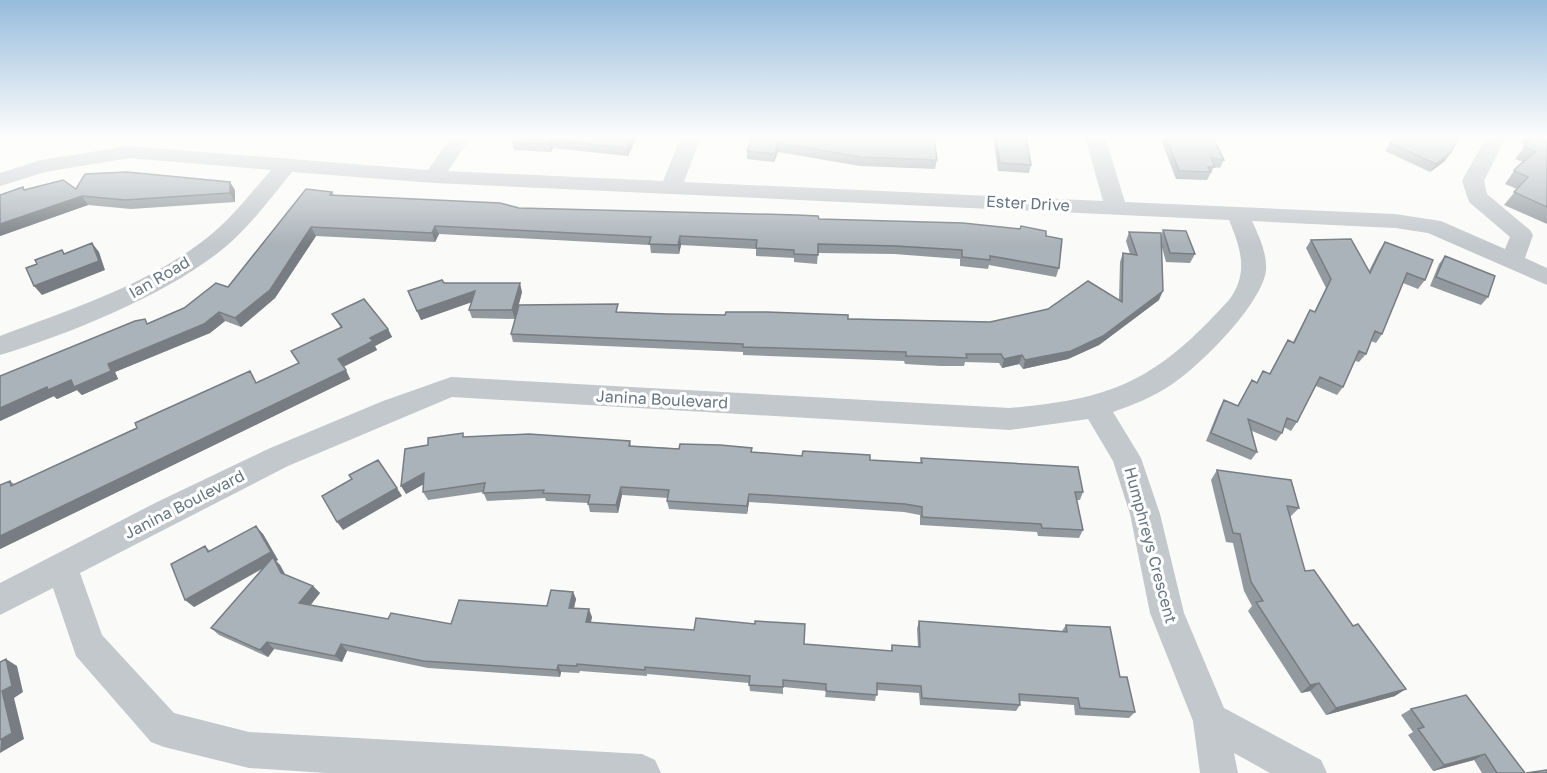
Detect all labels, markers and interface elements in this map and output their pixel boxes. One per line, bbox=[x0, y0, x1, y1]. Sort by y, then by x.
street label: Ester Drive bbox=[986, 191, 1070, 215]
street label: Ian Road bbox=[125, 252, 193, 302]
street label: Janina Boulevard bbox=[595, 386, 729, 412]
street label: Janina Boulevard bbox=[121, 465, 247, 543]
street label: Humphreys Crescent bbox=[1121, 465, 1181, 625]

